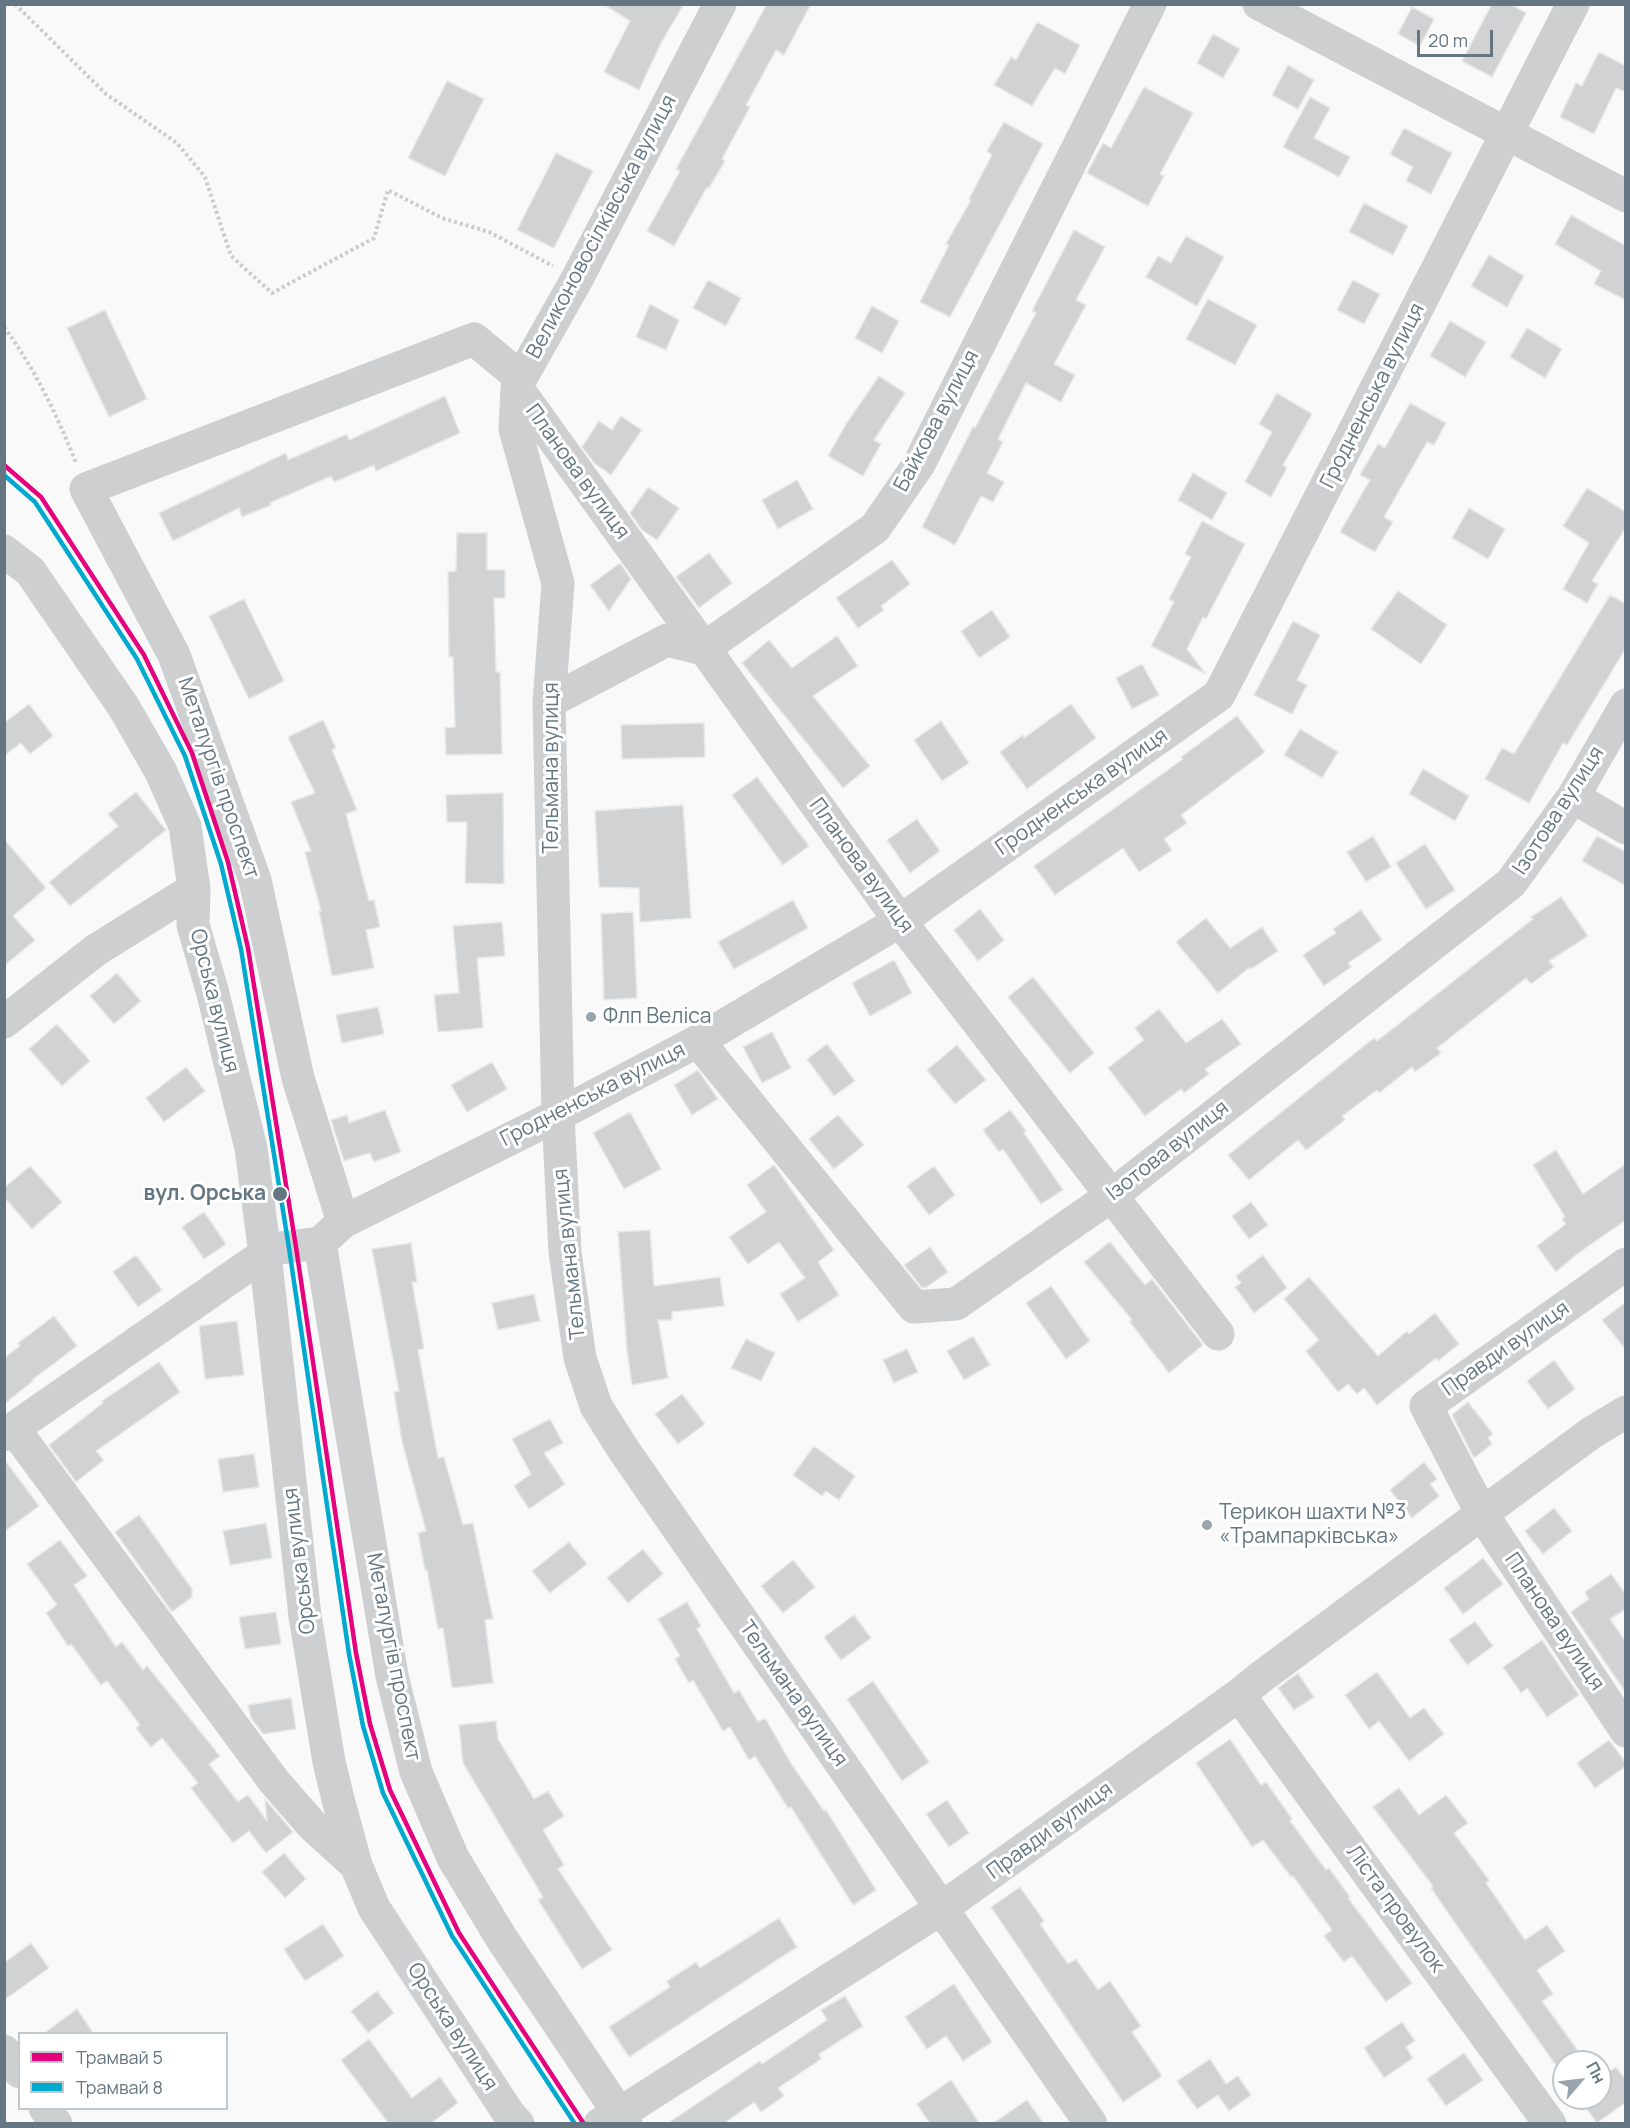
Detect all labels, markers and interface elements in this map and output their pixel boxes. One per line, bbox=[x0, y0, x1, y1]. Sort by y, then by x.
scale bar bbox=[1420, 18, 1496, 56]
text: 20 m bbox=[1428, 28, 1468, 52]
street label: Великоновосілківська вулиця bbox=[522, 91, 682, 363]
street label: Гродненська вулиця bbox=[1315, 299, 1431, 493]
street label: Байкова вулиця bbox=[889, 346, 985, 496]
street label: Планова вулиця bbox=[520, 400, 634, 544]
street label: Металургів проспект bbox=[172, 674, 264, 882]
street label: Тельмана вулиця bbox=[539, 682, 565, 854]
street label: Гродненська вулиця bbox=[991, 723, 1173, 861]
street label: Ізотова вулиця bbox=[1508, 742, 1610, 880]
street label: Планова вулиця bbox=[804, 794, 918, 938]
street label: Орська вулиця bbox=[184, 927, 244, 1075]
place label: Флп Веліса bbox=[603, 1004, 712, 1030]
marker: Флп Веліса bbox=[584, 1010, 598, 1024]
street label: Гродненська вулиця bbox=[496, 1037, 690, 1153]
street label: Ізотова вулиця bbox=[1102, 1095, 1234, 1207]
street label: Тельмана вулиця bbox=[548, 1167, 592, 1341]
place label: вул. Орська bbox=[144, 1181, 266, 1207]
marker: вул. Орська bbox=[271, 1185, 289, 1203]
street label: Правди вулиця bbox=[1438, 1296, 1574, 1402]
street label: Орська вулиця bbox=[279, 1486, 321, 1636]
place label: Терикон шахти №3 «Трампарківська» bbox=[1219, 1500, 1406, 1550]
marker: Терикон шахти №3 «Трампарківська» bbox=[1200, 1518, 1214, 1532]
street label: Планова вулиця bbox=[1499, 1548, 1609, 1696]
street label: Металургів проспект bbox=[360, 1551, 426, 1763]
street label: Тельмана вулиця bbox=[733, 1616, 853, 1772]
street label: Правди вулиця bbox=[982, 1777, 1118, 1885]
street label: Ліста провулок bbox=[1341, 1841, 1449, 1977]
street label: Орська вулиця bbox=[401, 1958, 503, 2096]
legend bbox=[18, 2032, 228, 2110]
text: Трамвай 5 bbox=[76, 2045, 163, 2069]
north arrow bbox=[1552, 2050, 1612, 2110]
text: Пн bbox=[1581, 2058, 1611, 2087]
text: Трамвай 8 bbox=[76, 2075, 163, 2099]

